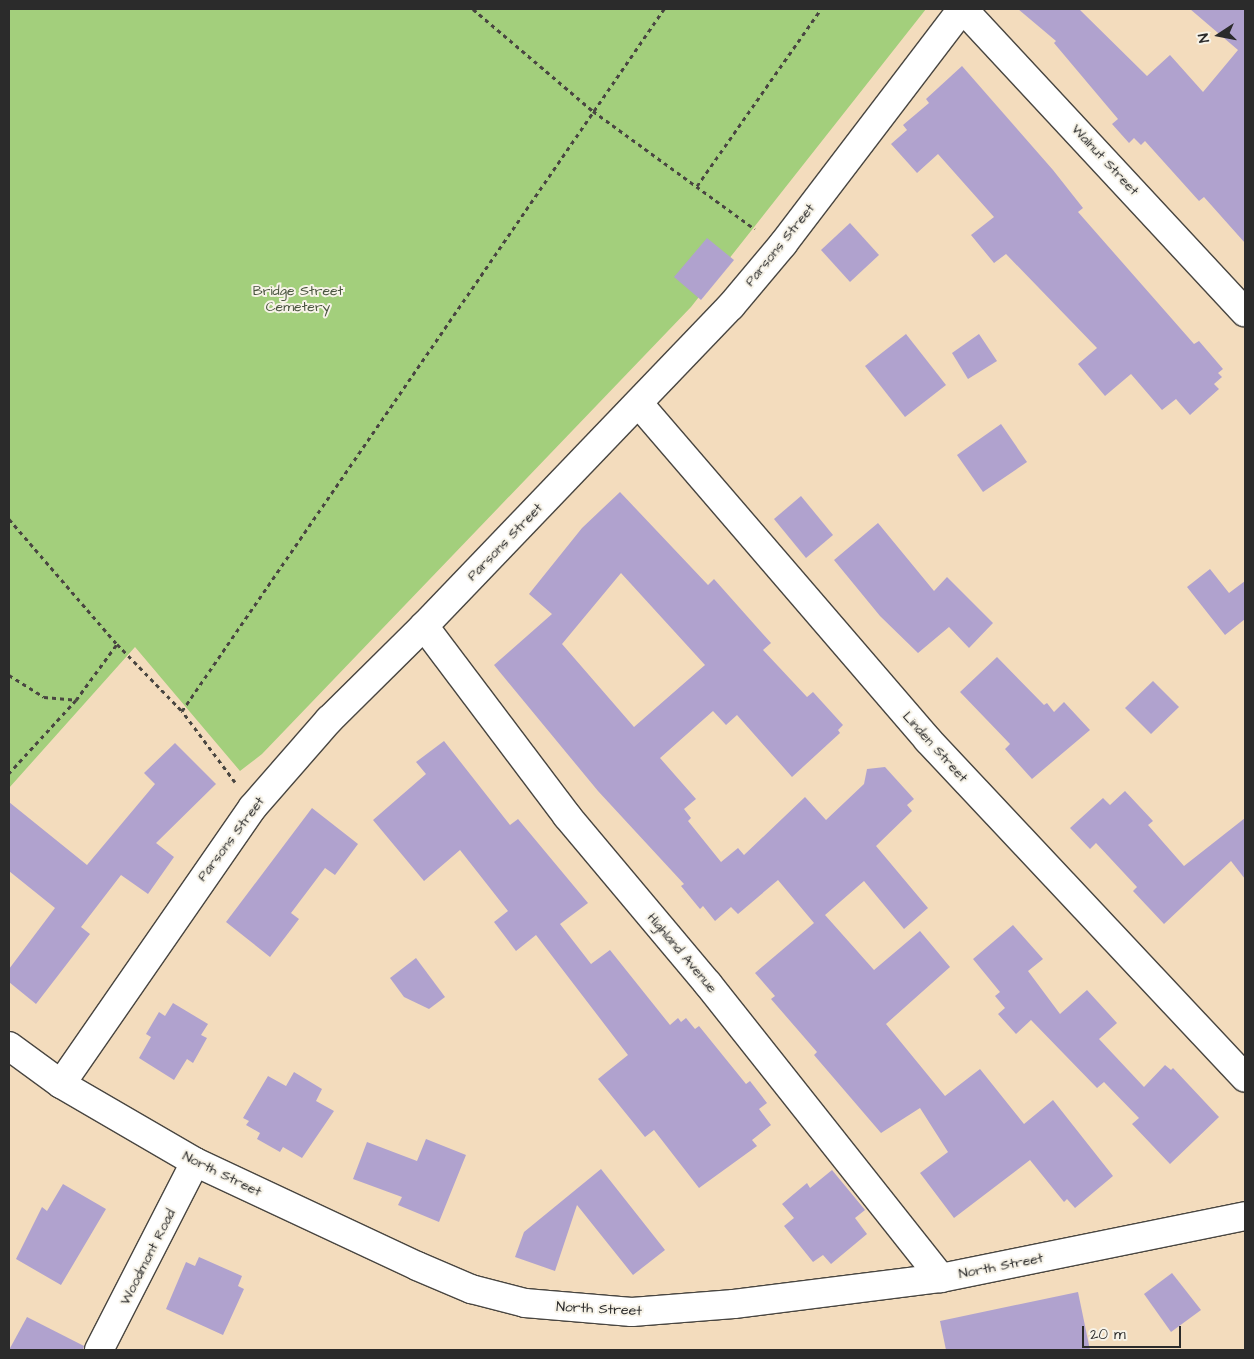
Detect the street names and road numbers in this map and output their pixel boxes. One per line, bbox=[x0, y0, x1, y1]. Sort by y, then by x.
street label: Walnut Street bbox=[1068, 121, 1142, 199]
street label: Parsons Street bbox=[742, 200, 818, 290]
street label: Parsons Street bbox=[464, 500, 546, 584]
street label: Linden Street bbox=[899, 708, 971, 786]
street label: Parsons Street bbox=[194, 793, 268, 885]
street label: Highland Avenue bbox=[644, 910, 720, 996]
street label: North Street bbox=[180, 1148, 264, 1200]
street label: Woodmont Road bbox=[117, 1206, 179, 1308]
street label: North Street bbox=[957, 1250, 1045, 1282]
street label: North Street bbox=[556, 1298, 642, 1320]

